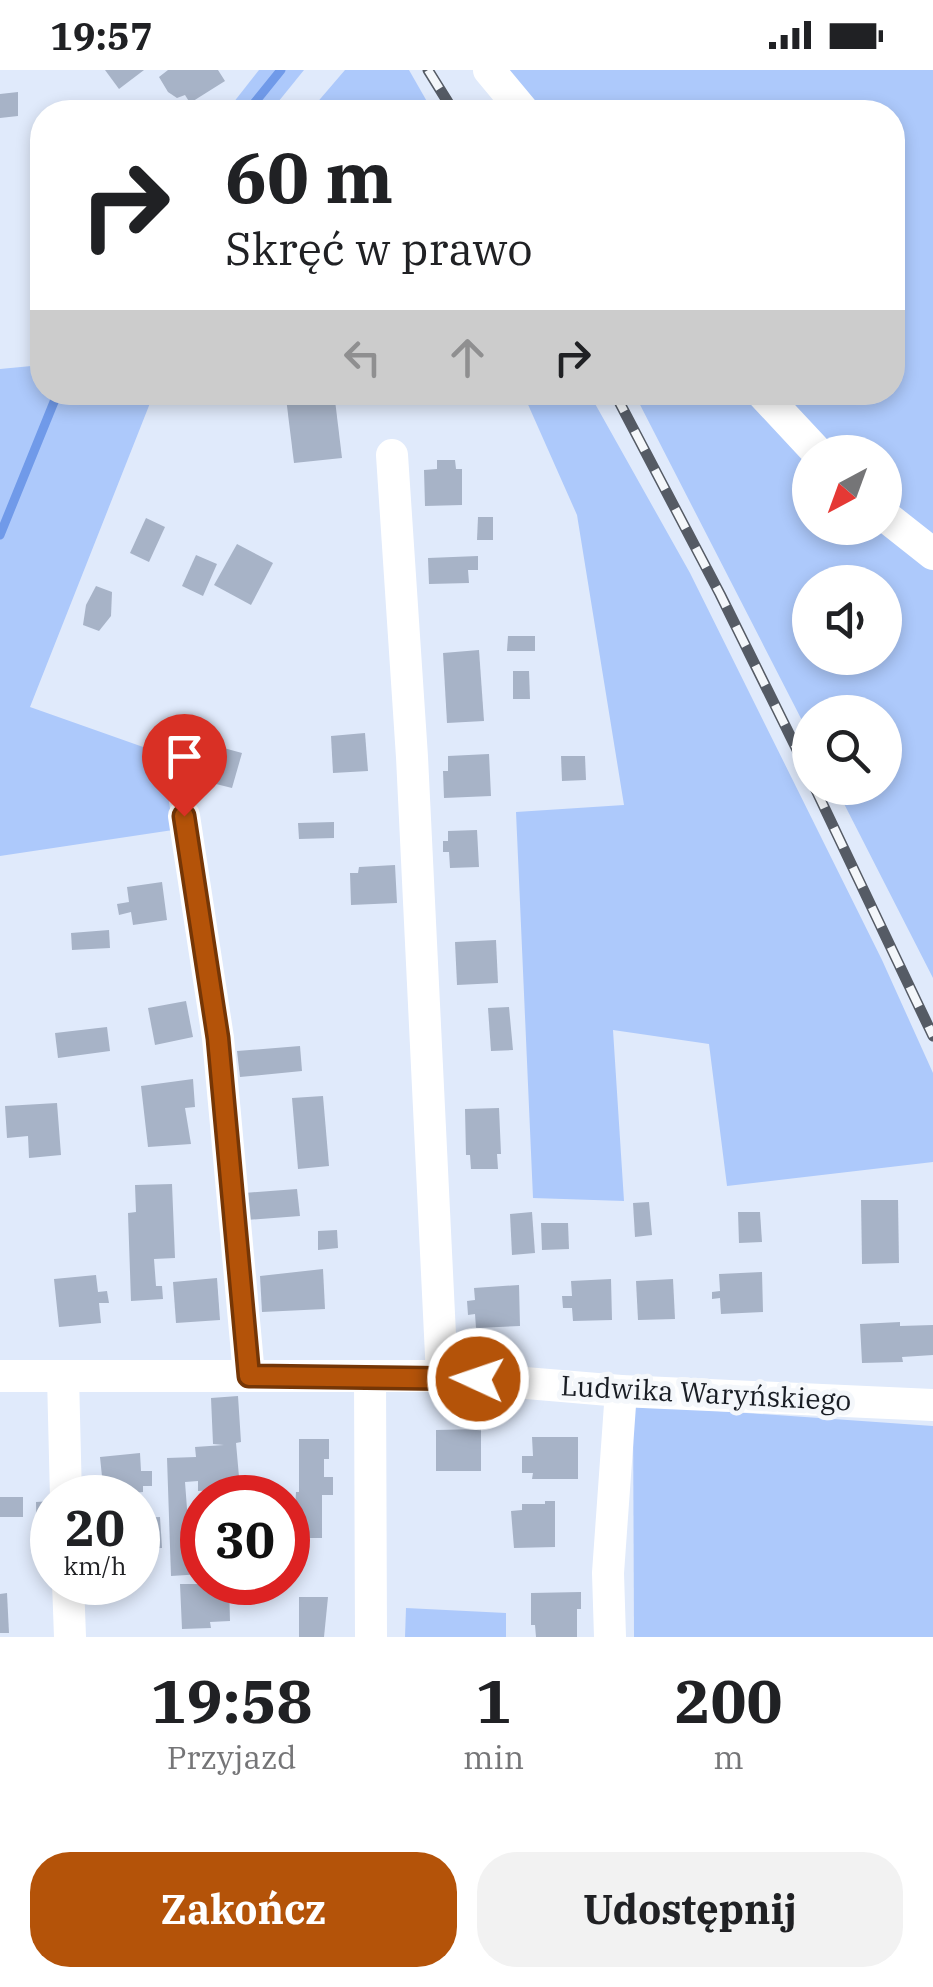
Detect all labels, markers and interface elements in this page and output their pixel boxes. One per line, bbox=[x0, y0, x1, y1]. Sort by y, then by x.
text: 19:57 bbox=[50, 11, 153, 60]
text: 60 m bbox=[225, 131, 393, 222]
icon: right bbox=[60, 140, 190, 270]
text: Skręć w prawo bbox=[225, 219, 533, 277]
icon: left bbox=[335, 330, 390, 385]
icon: ahead bbox=[440, 330, 495, 385]
icon: right bbox=[545, 330, 600, 385]
north arrow bbox=[792, 435, 902, 545]
map controls bbox=[792, 435, 902, 805]
button: sound bbox=[792, 565, 902, 675]
button: search bbox=[792, 695, 902, 805]
pin bbox=[142, 714, 227, 817]
icon: arrive bbox=[157, 729, 212, 784]
position arrow bbox=[426, 1327, 530, 1431]
street label: Ludwika Waryńskiego bbox=[560, 1366, 852, 1419]
speed limit sign: 30 bbox=[180, 1475, 310, 1605]
text: 20 bbox=[65, 1495, 125, 1560]
text: km/h bbox=[63, 1549, 127, 1582]
text: 19:58 bbox=[150, 1661, 313, 1740]
text: 1 bbox=[476, 1661, 512, 1740]
text: 200 bbox=[675, 1661, 783, 1740]
text: Przyjazd bbox=[167, 1736, 296, 1778]
text: min bbox=[463, 1736, 524, 1778]
text: m bbox=[713, 1736, 744, 1778]
button: Zakończ bbox=[30, 1852, 457, 1967]
button: Udostępnij bbox=[477, 1852, 903, 1967]

